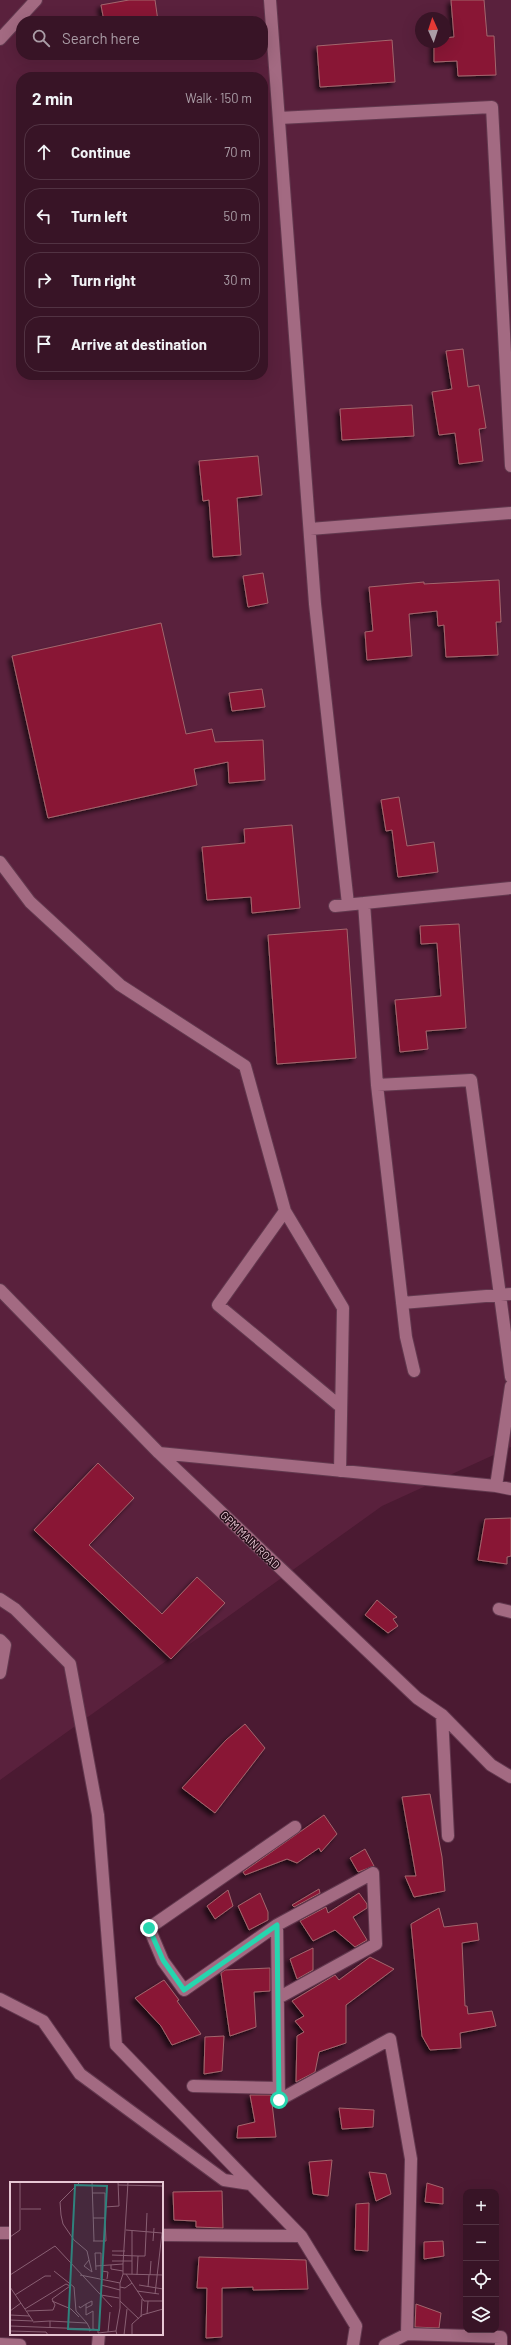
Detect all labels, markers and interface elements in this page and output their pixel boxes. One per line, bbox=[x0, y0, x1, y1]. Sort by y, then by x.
north arrow bbox=[415, 12, 451, 48]
search box bbox=[16, 16, 268, 60]
icon: search bbox=[30, 27, 52, 49]
text: Search here bbox=[62, 29, 140, 47]
text: 2 min bbox=[32, 88, 73, 108]
text: Walk · 150 m bbox=[185, 90, 252, 106]
icon: ahead bbox=[33, 141, 55, 163]
text: Continue bbox=[71, 143, 131, 161]
text: 70 m bbox=[224, 144, 251, 160]
icon: left bbox=[33, 205, 55, 227]
text: Turn left bbox=[71, 207, 127, 225]
text: 50 m bbox=[224, 208, 251, 224]
icon: right bbox=[33, 269, 55, 291]
text: Turn right bbox=[71, 271, 136, 289]
text: 30 m bbox=[224, 272, 251, 288]
icon: arrive bbox=[33, 333, 55, 355]
text: Arrive at destination bbox=[71, 335, 207, 353]
street label: GPM MAIN ROAD bbox=[218, 1508, 283, 1571]
route end bbox=[140, 1919, 158, 1937]
route start bbox=[270, 2091, 288, 2109]
inset map bbox=[10, 2182, 163, 2335]
map controls bbox=[463, 2189, 499, 2333]
button: + bbox=[463, 2189, 499, 2225]
button: − bbox=[463, 2225, 499, 2261]
button: locate bbox=[463, 2261, 499, 2297]
button: layers bbox=[463, 2297, 499, 2333]

